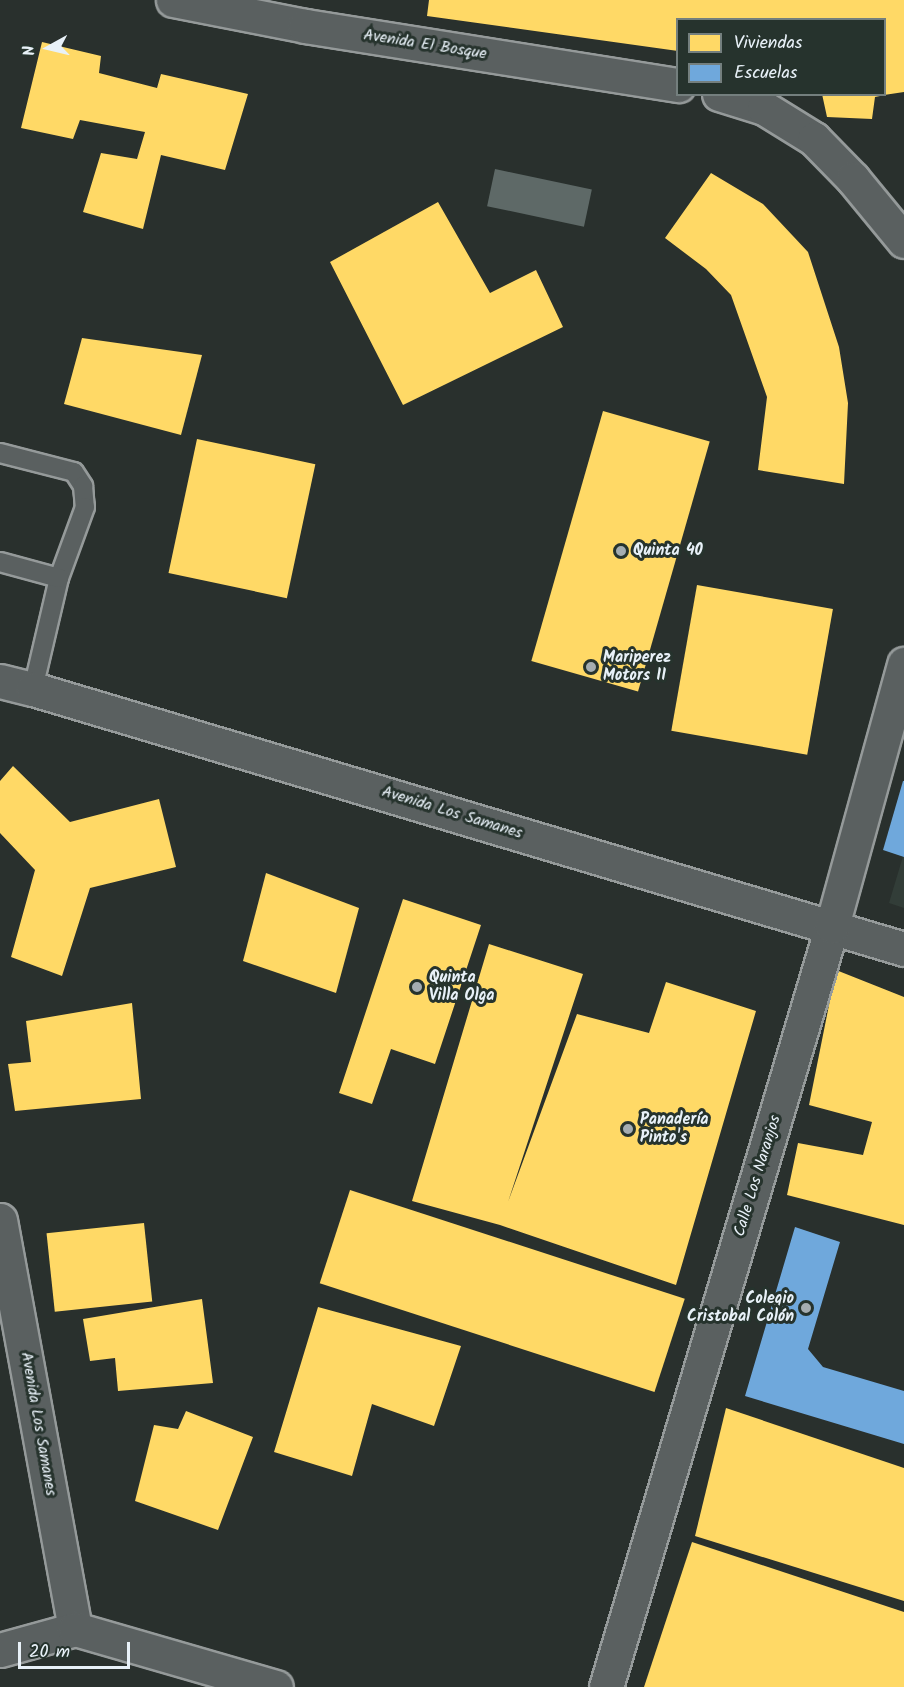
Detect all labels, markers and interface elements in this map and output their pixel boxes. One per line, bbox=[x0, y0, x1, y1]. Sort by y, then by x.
north arrow bbox=[18, 18, 78, 78]
legend bbox=[676, 18, 886, 96]
street label: Avenida El Bosque bbox=[362, 26, 488, 64]
text: Viviendas bbox=[734, 29, 803, 58]
text: N bbox=[17, 44, 43, 57]
text: Escuelas bbox=[734, 59, 798, 88]
place label: Quinta 40 bbox=[633, 541, 703, 561]
marker: Quinta 40 bbox=[614, 544, 628, 558]
place label: Mariperez Motors II bbox=[603, 648, 671, 686]
marker: Mariperez Motors II bbox=[584, 660, 598, 674]
street label: Avenida Los Samanes bbox=[379, 782, 525, 844]
place label: Quinta Villa Olga bbox=[429, 968, 495, 1006]
marker: Quinta Villa Olga bbox=[410, 980, 424, 994]
place label: Panadería Pinto's bbox=[640, 1110, 709, 1148]
street label: Calle Los Naranjos bbox=[730, 1113, 786, 1239]
marker: Panadería Pinto's bbox=[621, 1122, 635, 1136]
place label: Colegio Cristobal Colón bbox=[687, 1289, 794, 1327]
marker: Colegio Cristobal Colón bbox=[799, 1301, 813, 1315]
street label: Avenida Los Samanes bbox=[16, 1350, 60, 1498]
scale bar bbox=[21, 1630, 134, 1668]
text: 20 m bbox=[29, 1638, 70, 1667]

